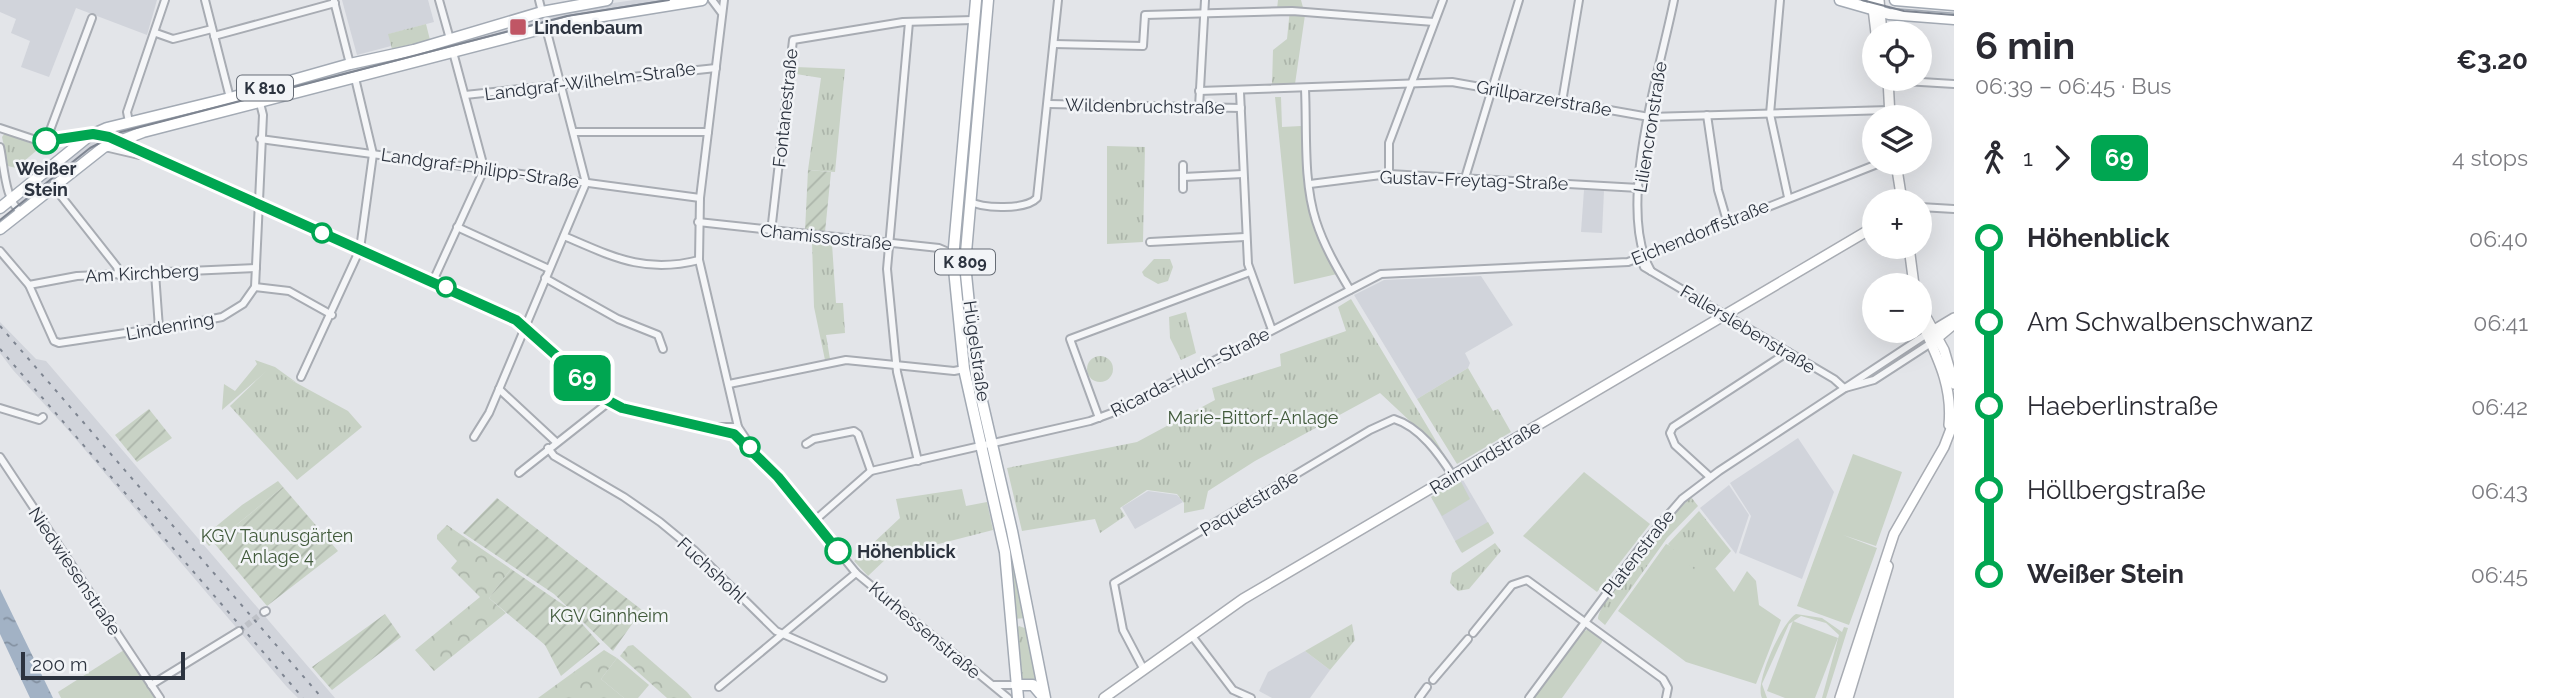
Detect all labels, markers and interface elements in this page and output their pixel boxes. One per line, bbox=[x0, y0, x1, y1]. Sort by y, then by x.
marker: Lindenbaum bbox=[508, 17, 528, 37]
place label: Lindenbaum bbox=[534, 17, 643, 38]
map controls bbox=[1862, 21, 1932, 343]
button: locate bbox=[1862, 21, 1932, 91]
text: 6 min bbox=[1975, 23, 2075, 68]
text: €3.20 bbox=[2456, 45, 2528, 75]
street label: Fontanestraße bbox=[768, 47, 802, 168]
street label: Landgraf-Wilhelm-Straße bbox=[483, 58, 697, 104]
street label: Liliencronstraße bbox=[1629, 59, 1671, 194]
text: 06:39 – 06:45 · Bus bbox=[1975, 72, 2171, 99]
road number: K 810 bbox=[237, 76, 293, 100]
street label: Grillparzerstraße bbox=[1475, 76, 1614, 120]
street label: Wildenbruchstraße bbox=[1065, 94, 1225, 118]
button: layers bbox=[1862, 105, 1932, 175]
marker: Weißer Stein bbox=[33, 128, 59, 154]
icon: walk bbox=[1975, 139, 2013, 177]
icon: forward bbox=[2043, 139, 2081, 177]
text: 69 bbox=[2105, 143, 2134, 172]
street label: Landgraf-Philipp-Straße bbox=[380, 144, 581, 192]
text: 1 bbox=[2023, 144, 2033, 171]
text: 4 stops bbox=[2452, 144, 2528, 171]
place label: Weißer Stein bbox=[16, 158, 76, 200]
street label: Gustav-Freytag-Straße bbox=[1379, 166, 1569, 194]
button: + bbox=[1862, 189, 1932, 259]
street label: Eichendorffstraße bbox=[1628, 195, 1772, 269]
street label: Chamissostraße bbox=[759, 220, 893, 254]
unlabelled marker bbox=[312, 223, 332, 243]
text: Höhenblick bbox=[2027, 223, 2169, 253]
text: 06:40 bbox=[2469, 225, 2528, 252]
road number: K 809 bbox=[935, 250, 995, 274]
street label: Am Kirchberg bbox=[84, 260, 200, 286]
button: − bbox=[1862, 273, 1932, 343]
unlabelled marker bbox=[436, 277, 456, 297]
street label: Fallerslebenstraße bbox=[1677, 280, 1820, 378]
street label: Hügelstraße bbox=[960, 299, 995, 403]
text: Am Schwalbenschwanz bbox=[2027, 307, 2313, 337]
street label: Lindenring bbox=[124, 308, 216, 344]
text: 06:41 bbox=[2473, 309, 2528, 336]
street label: Ricarda-Huch-Straße bbox=[1107, 323, 1273, 421]
line badge: 69 bbox=[550, 355, 614, 401]
text: 69 bbox=[568, 363, 596, 392]
text: Haeberlinstraße bbox=[2027, 391, 2218, 421]
text: 06:42 bbox=[2471, 393, 2528, 420]
park label: Marie-Bittorf-Anlage bbox=[1168, 407, 1339, 428]
street label: Raimundstraße bbox=[1426, 415, 1545, 498]
unlabelled marker bbox=[740, 437, 760, 457]
street label: Paquetstraße bbox=[1196, 465, 1302, 540]
text: Höllbergstraße bbox=[2027, 475, 2206, 505]
text: 06:43 bbox=[2471, 477, 2528, 504]
street label: Niedwiesenstraße bbox=[24, 503, 126, 639]
street label: Platenstraße bbox=[1598, 505, 1679, 600]
park label: KGV Taunusgärten Anlage 4 bbox=[201, 525, 353, 567]
street label: Fuchshohl bbox=[673, 533, 751, 607]
marker: Höhenblick bbox=[825, 538, 851, 564]
place label: Höhenblick bbox=[857, 541, 957, 562]
text: Weißer Stein bbox=[2027, 559, 2184, 589]
text: 06:45 bbox=[2471, 561, 2528, 588]
street label: Kurhessenstraße bbox=[865, 577, 985, 683]
park label: KGV Ginnheim bbox=[550, 605, 668, 626]
scale bar bbox=[21, 649, 186, 681]
text: 200 m bbox=[32, 653, 87, 675]

